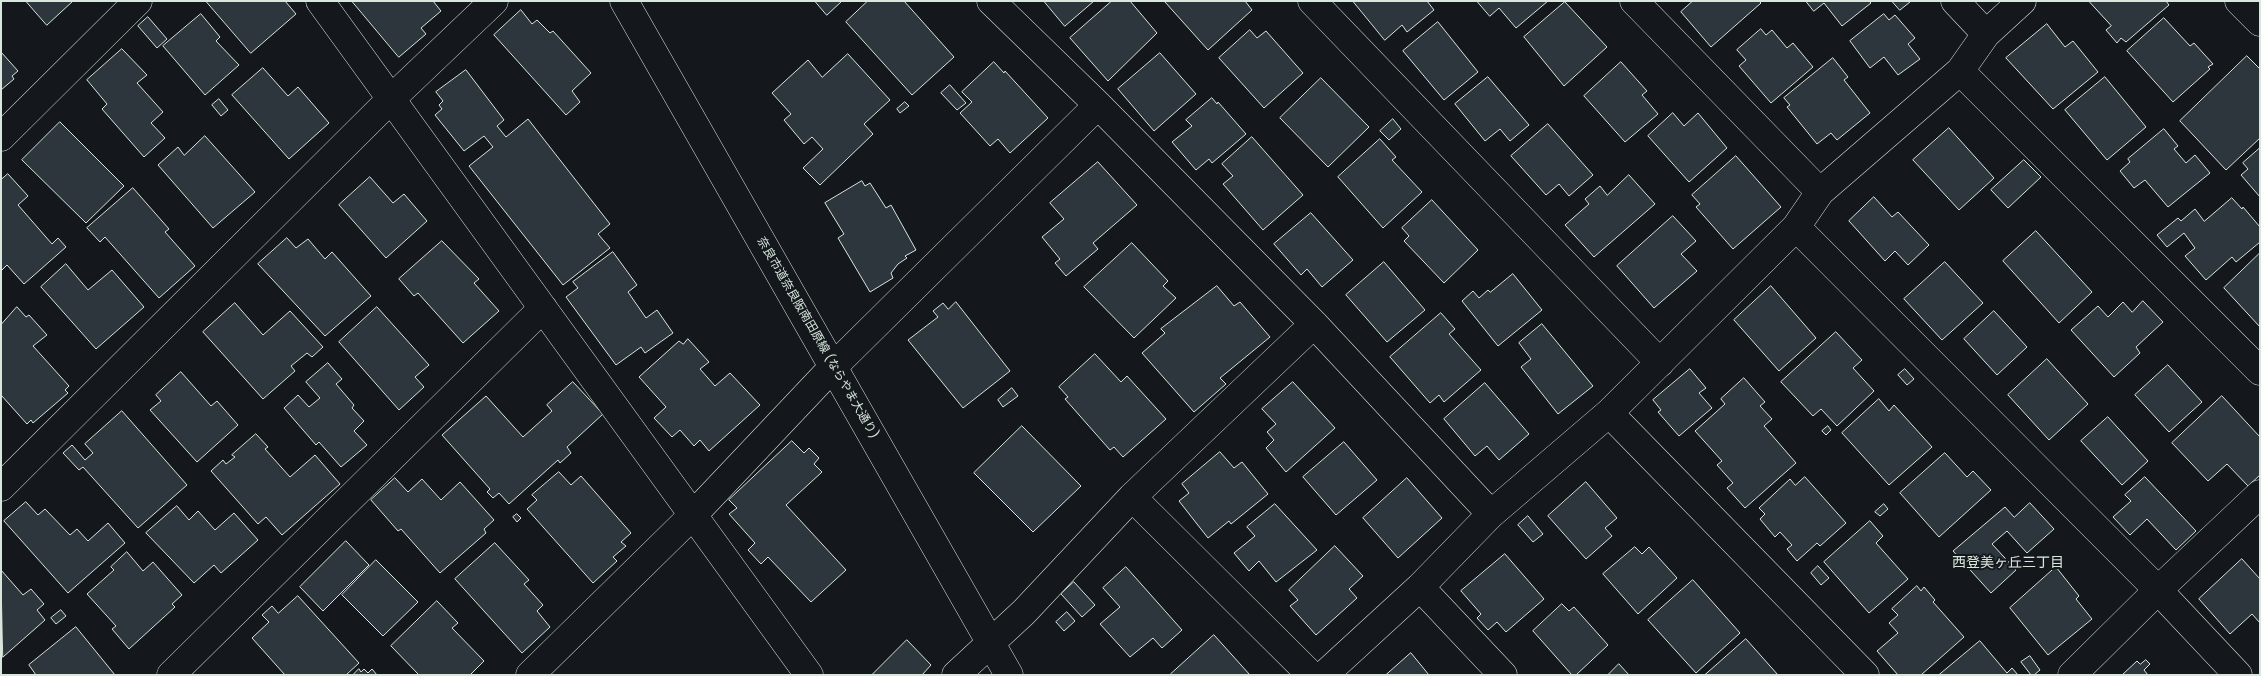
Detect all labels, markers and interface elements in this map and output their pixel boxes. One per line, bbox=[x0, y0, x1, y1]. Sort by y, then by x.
street label: 奈良市道奈良阪南田原線 (ならやま大通り) bbox=[753, 235, 881, 441]
district label: 西登美ヶ丘三丁目 bbox=[1952, 555, 2064, 571]

